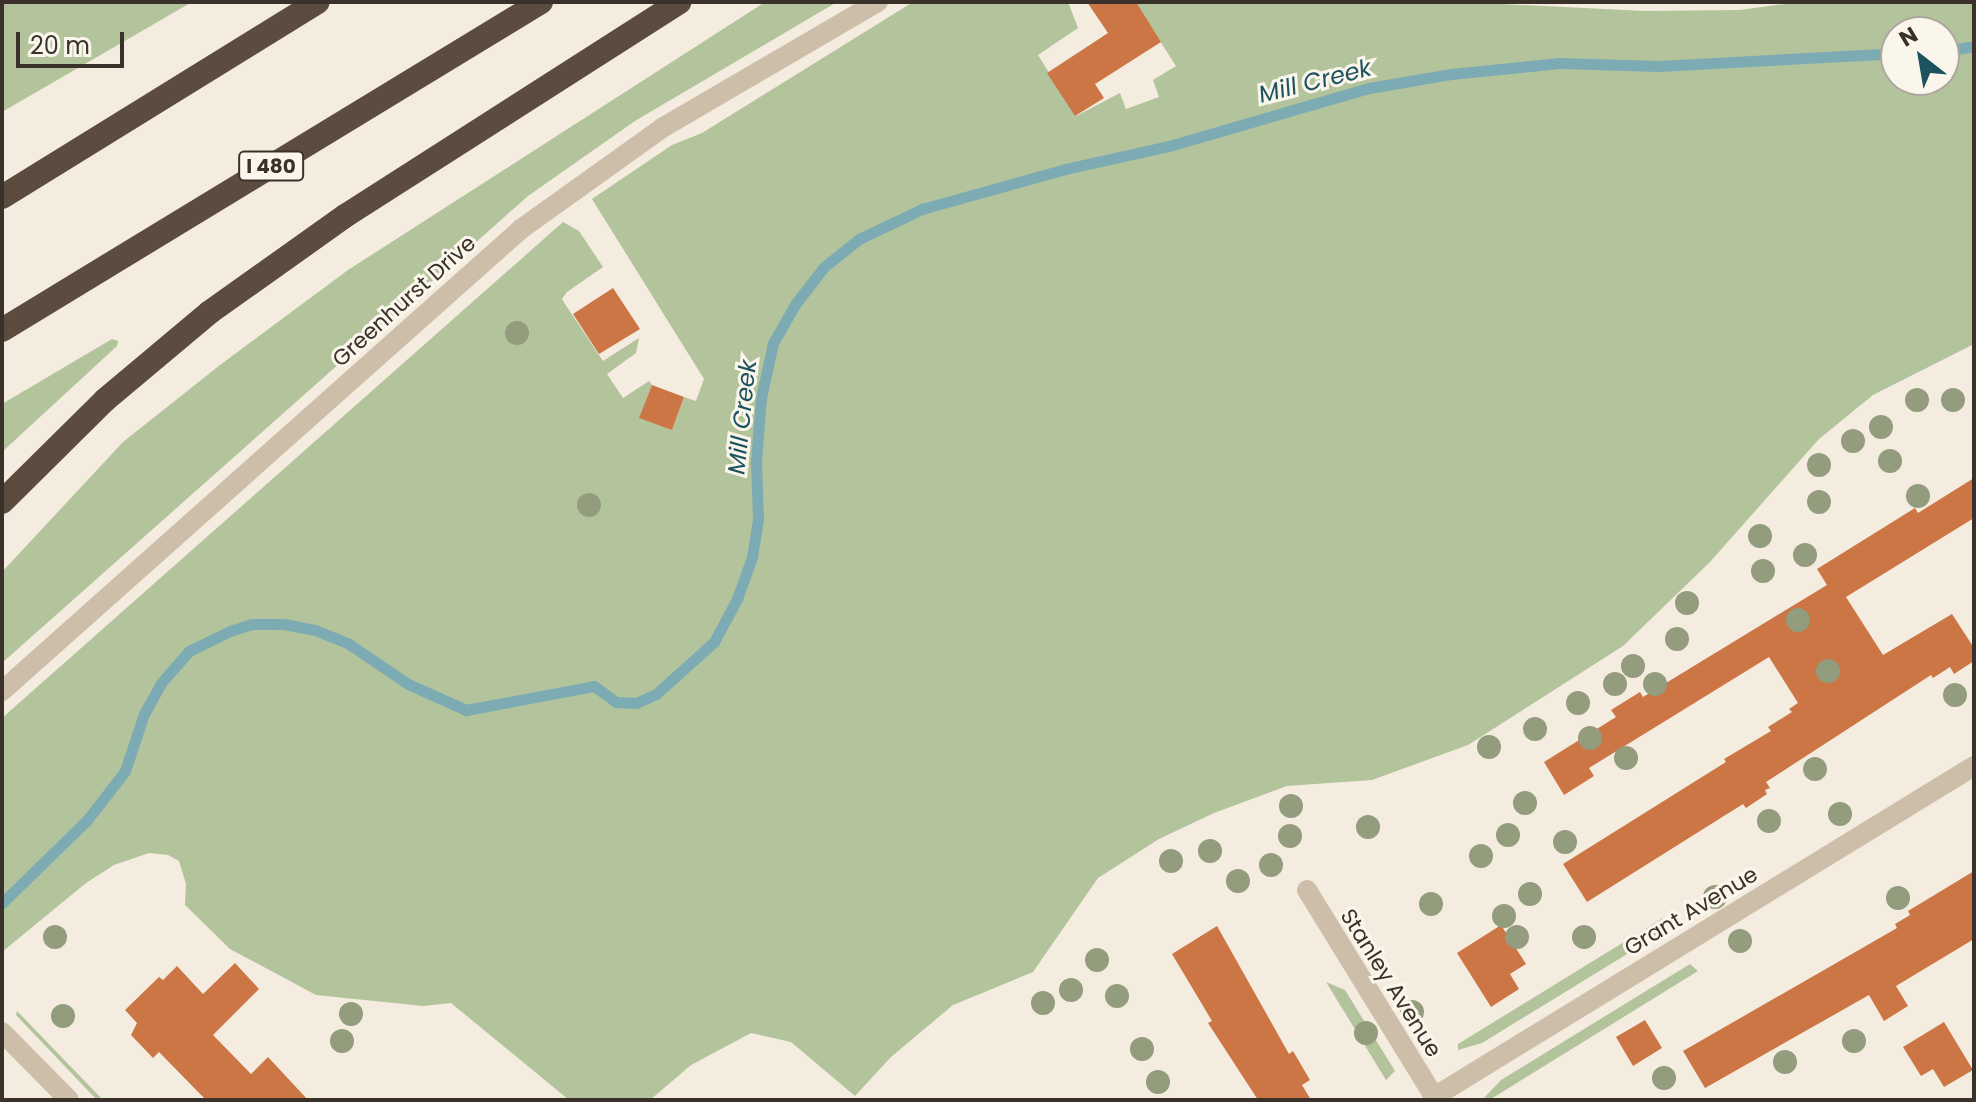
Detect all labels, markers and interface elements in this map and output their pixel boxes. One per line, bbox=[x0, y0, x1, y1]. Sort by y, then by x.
scale bar bbox=[20, 16, 128, 66]
north arrow bbox=[1880, 16, 1960, 96]
text: N bbox=[1893, 19, 1923, 54]
text: 20 m bbox=[30, 29, 90, 62]
water label: Mill Creek bbox=[1256, 53, 1374, 109]
road number: I 480 bbox=[237, 150, 305, 182]
street label: Greenhurst Drive bbox=[327, 230, 481, 372]
water label: Mill Creek bbox=[722, 358, 762, 476]
street label: Grant Avenue bbox=[1620, 861, 1762, 961]
street label: Stanley Avenue bbox=[1335, 904, 1447, 1062]

